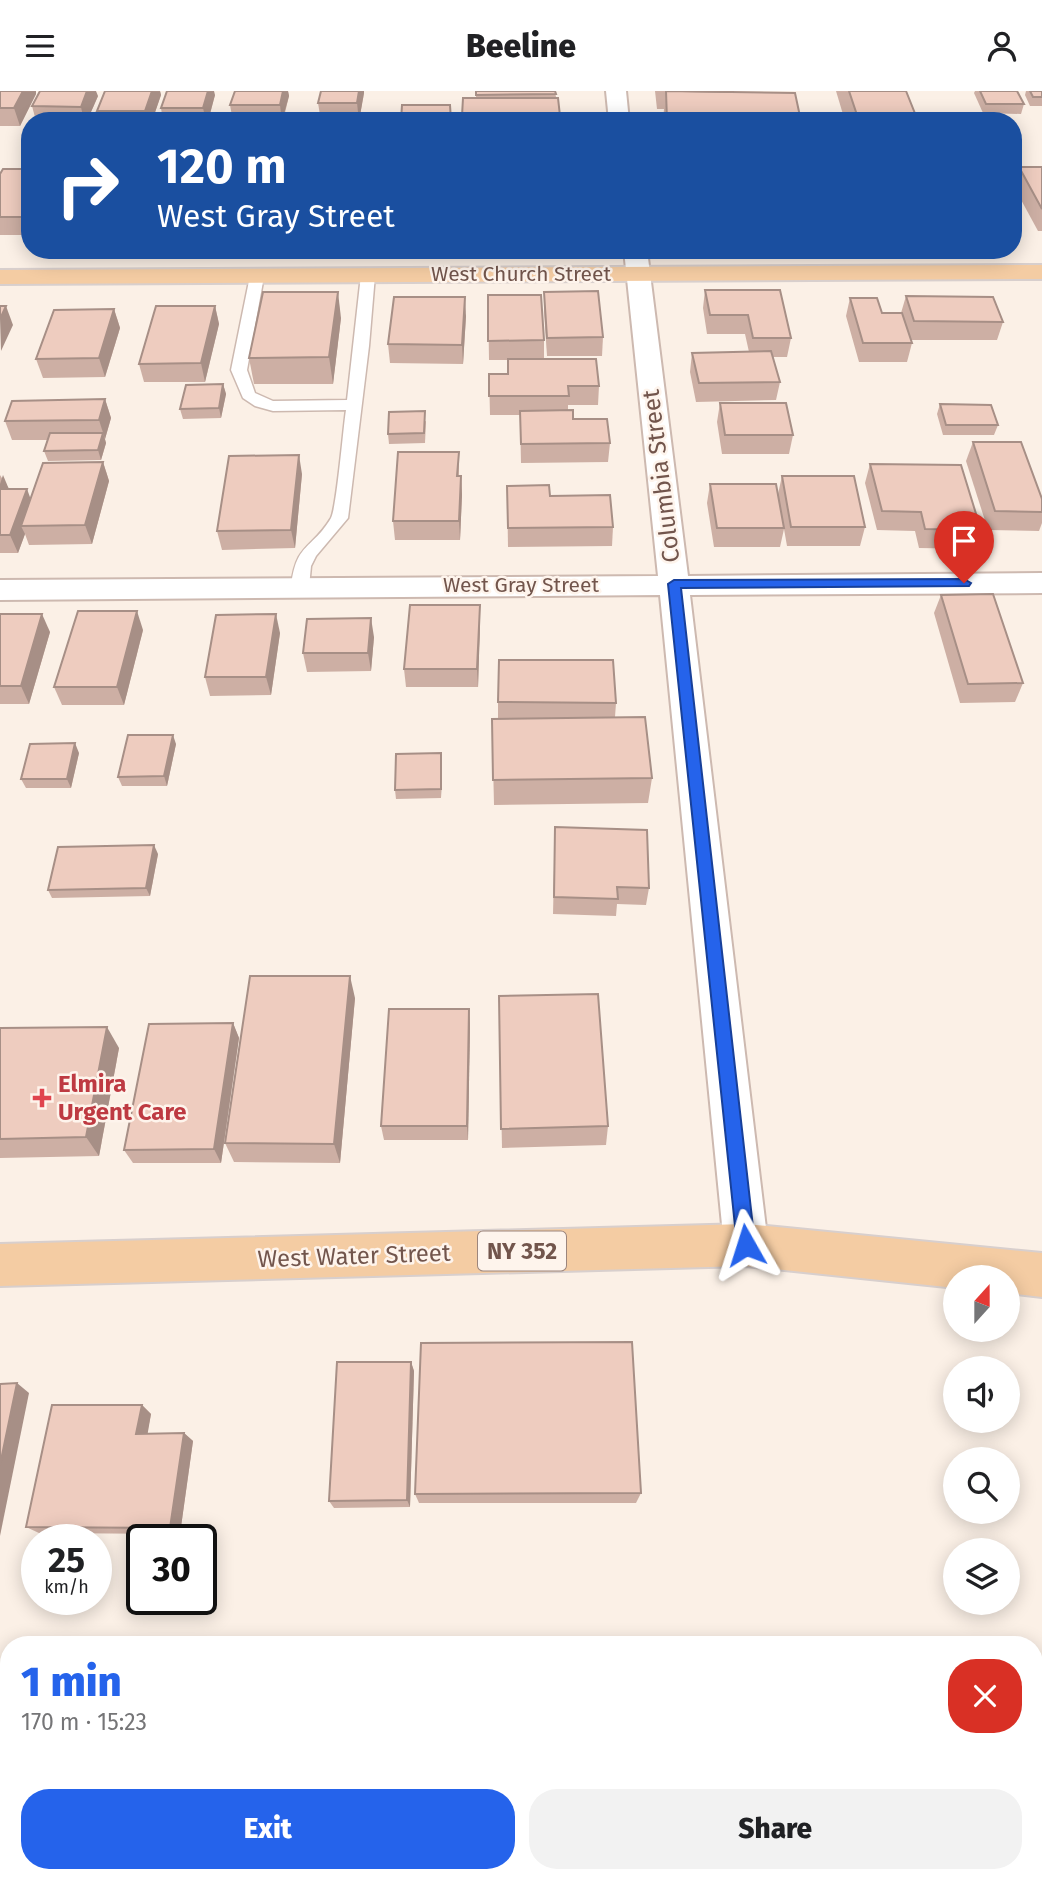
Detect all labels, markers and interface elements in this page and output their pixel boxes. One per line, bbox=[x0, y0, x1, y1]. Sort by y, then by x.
icon: menu bbox=[21, 27, 59, 65]
text: Beeline bbox=[466, 27, 576, 65]
icon: person bbox=[983, 27, 1021, 65]
text: 120 m bbox=[157, 137, 287, 196]
icon: right bbox=[42, 140, 133, 231]
text: West Gray Street bbox=[157, 197, 395, 235]
street label: West Church Street bbox=[431, 261, 611, 287]
street label: Columbia Street bbox=[636, 388, 686, 564]
pin bbox=[934, 511, 994, 583]
icon: arrive bbox=[945, 522, 983, 560]
street label: West Gray Street bbox=[443, 572, 599, 598]
place label: Elmira Urgent Care bbox=[58, 1070, 187, 1126]
marker: Elmira Urgent Care bbox=[32, 1088, 52, 1108]
position arrow bbox=[709, 1208, 783, 1282]
road number: NY 352 bbox=[478, 1231, 566, 1271]
street label: West Water Street bbox=[257, 1239, 451, 1273]
north arrow bbox=[943, 1265, 1020, 1342]
map controls bbox=[943, 1265, 1020, 1615]
button: sound bbox=[943, 1356, 1020, 1433]
button: search bbox=[943, 1447, 1020, 1524]
speed limit sign: 30 bbox=[126, 1524, 217, 1615]
button: layers bbox=[943, 1538, 1020, 1615]
text: 25 bbox=[48, 1539, 85, 1581]
text: km/h bbox=[44, 1576, 89, 1598]
text: 1 min bbox=[21, 1657, 122, 1707]
button: close bbox=[948, 1659, 1022, 1733]
text: 170 m · 15:23 bbox=[21, 1708, 147, 1736]
button: Exit bbox=[21, 1789, 515, 1869]
button: Share bbox=[529, 1789, 1022, 1869]

